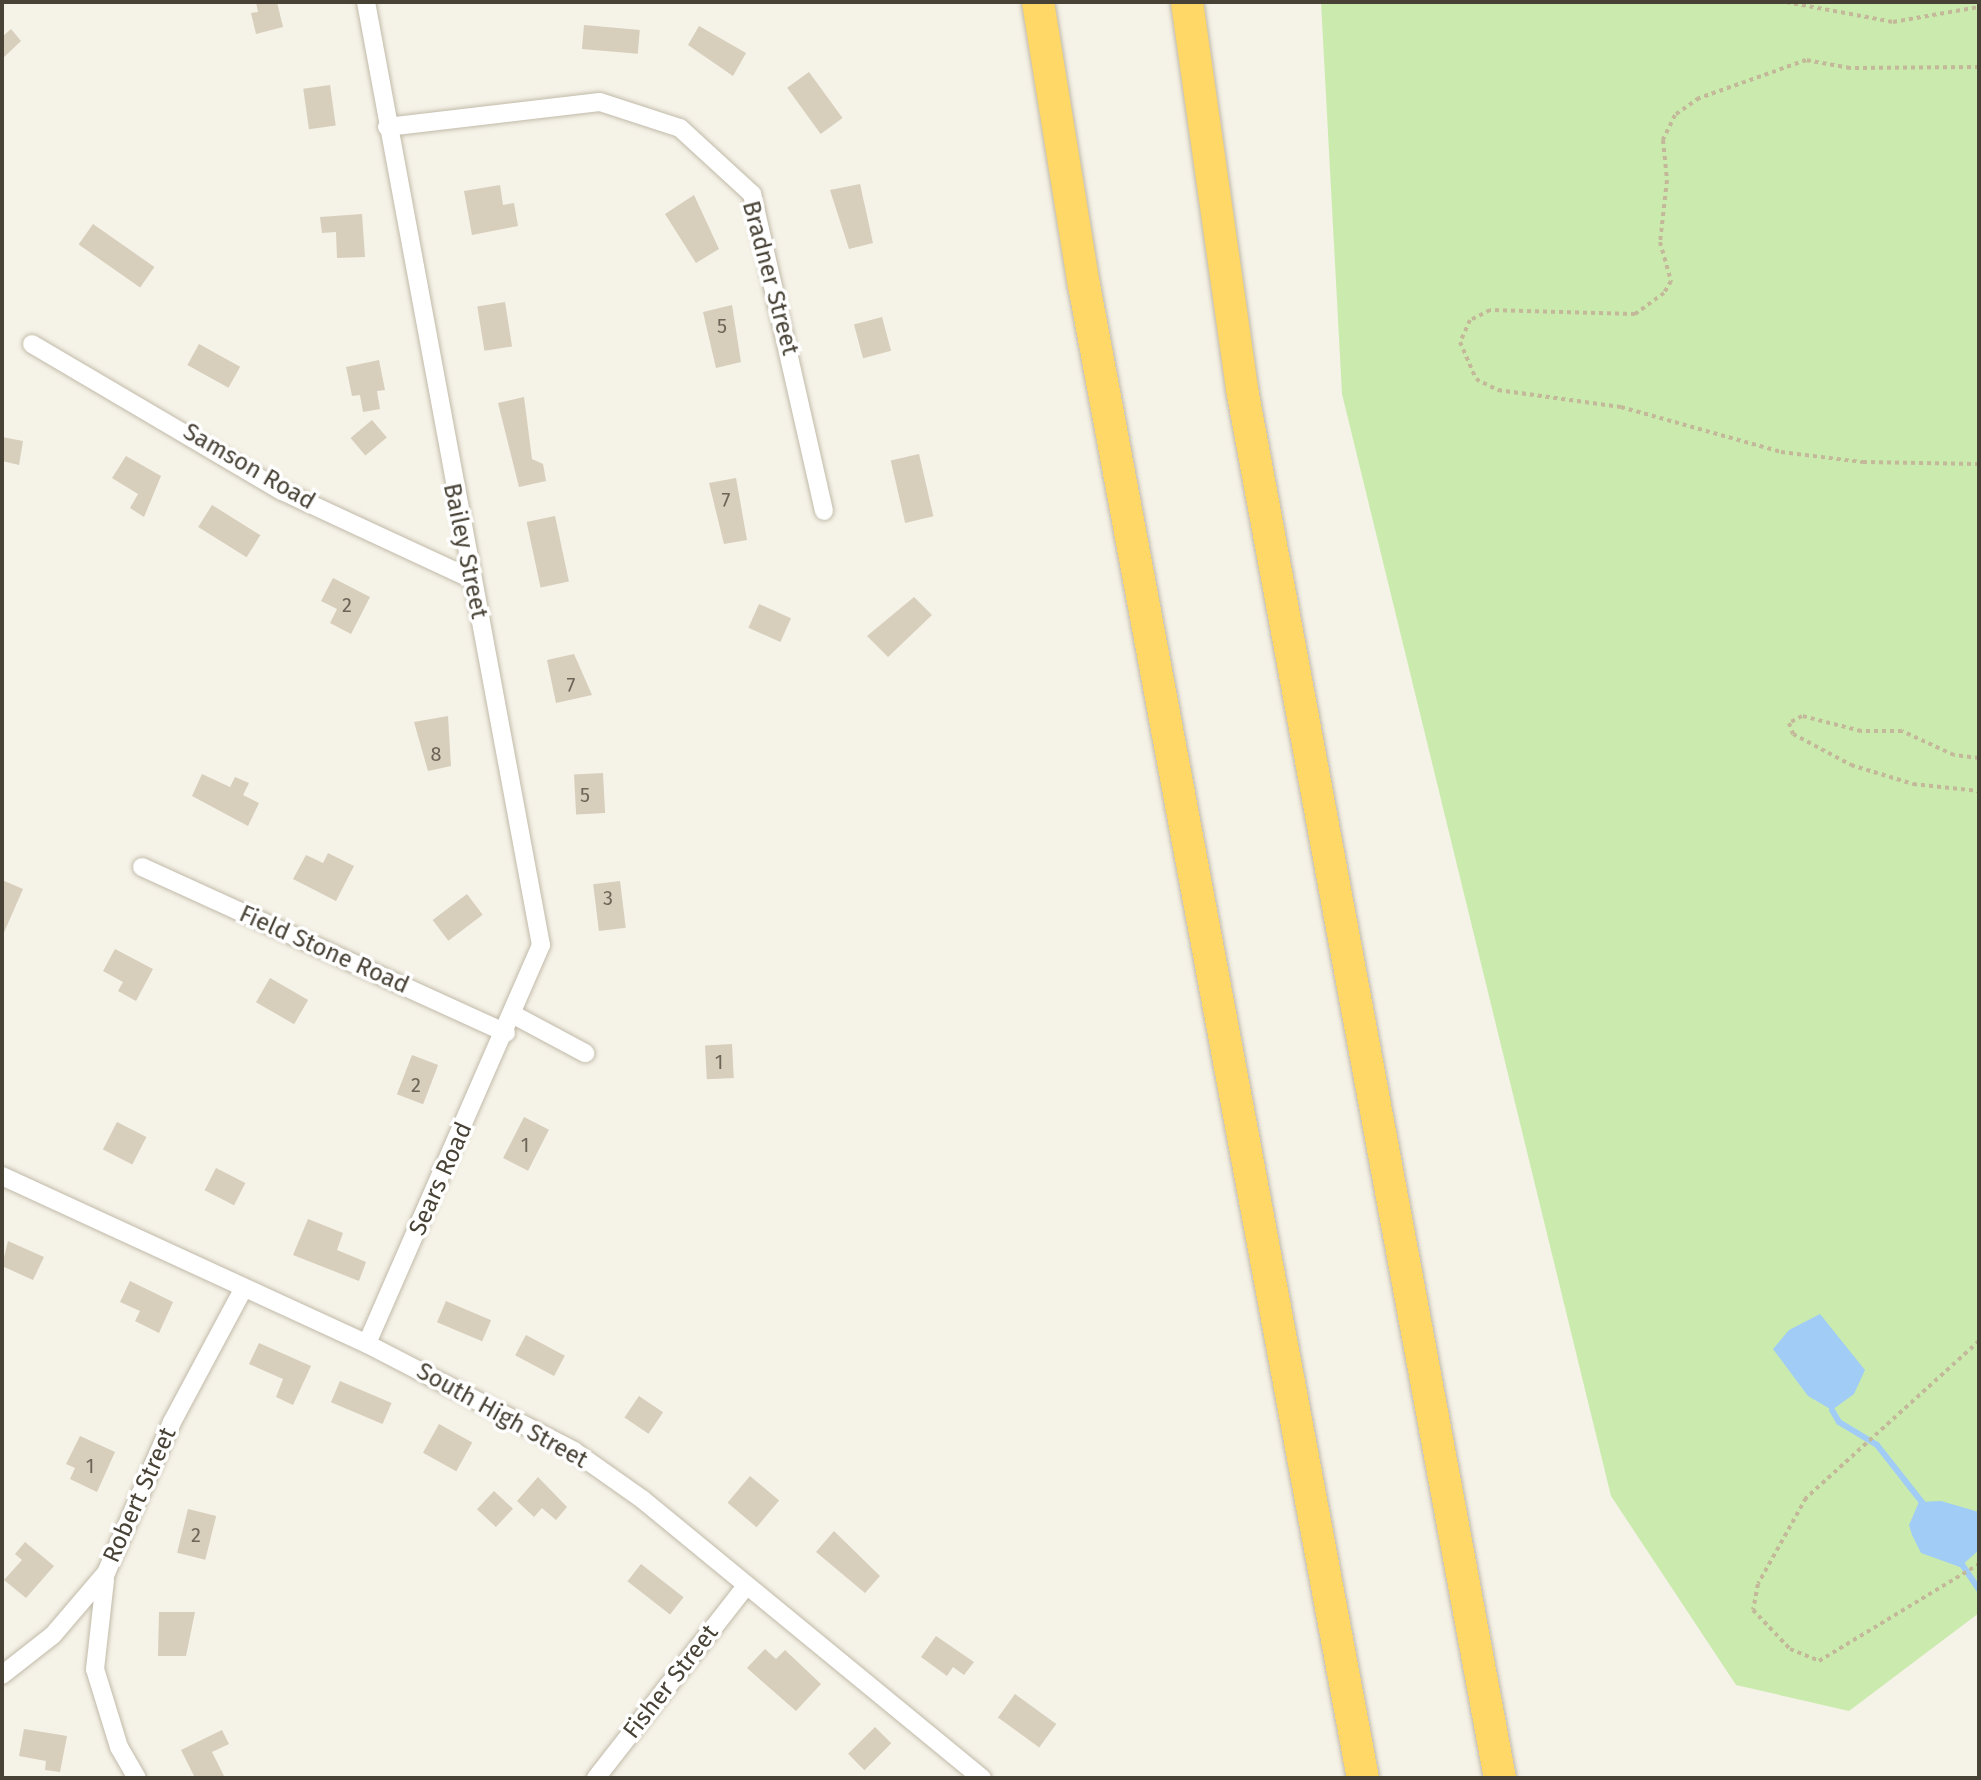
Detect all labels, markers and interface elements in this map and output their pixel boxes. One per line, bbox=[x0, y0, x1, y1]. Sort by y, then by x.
street label: Bradner Street bbox=[736, 198, 804, 358]
house number: 5 bbox=[717, 314, 727, 338]
street label: Samson Road bbox=[178, 418, 320, 516]
street label: Bailey Street bbox=[437, 481, 493, 621]
house number: 7 bbox=[722, 488, 730, 512]
house number: 2 bbox=[342, 593, 352, 617]
house number: 7 bbox=[567, 673, 575, 697]
house number: 8 bbox=[430, 742, 442, 766]
house number: 5 bbox=[580, 783, 590, 807]
house number: 3 bbox=[603, 886, 613, 910]
street label: Field Stone Road bbox=[235, 900, 413, 1000]
house number: 1 bbox=[715, 1050, 723, 1074]
house number: 2 bbox=[411, 1073, 421, 1097]
street label: Sears Road bbox=[403, 1118, 479, 1240]
house number: 1 bbox=[521, 1133, 529, 1157]
street label: South High Street bbox=[411, 1357, 593, 1475]
street label: Robert Street bbox=[97, 1423, 183, 1567]
house number: 1 bbox=[86, 1454, 94, 1478]
house number: 2 bbox=[191, 1523, 201, 1547]
street label: Fisher Street bbox=[618, 1619, 724, 1745]

